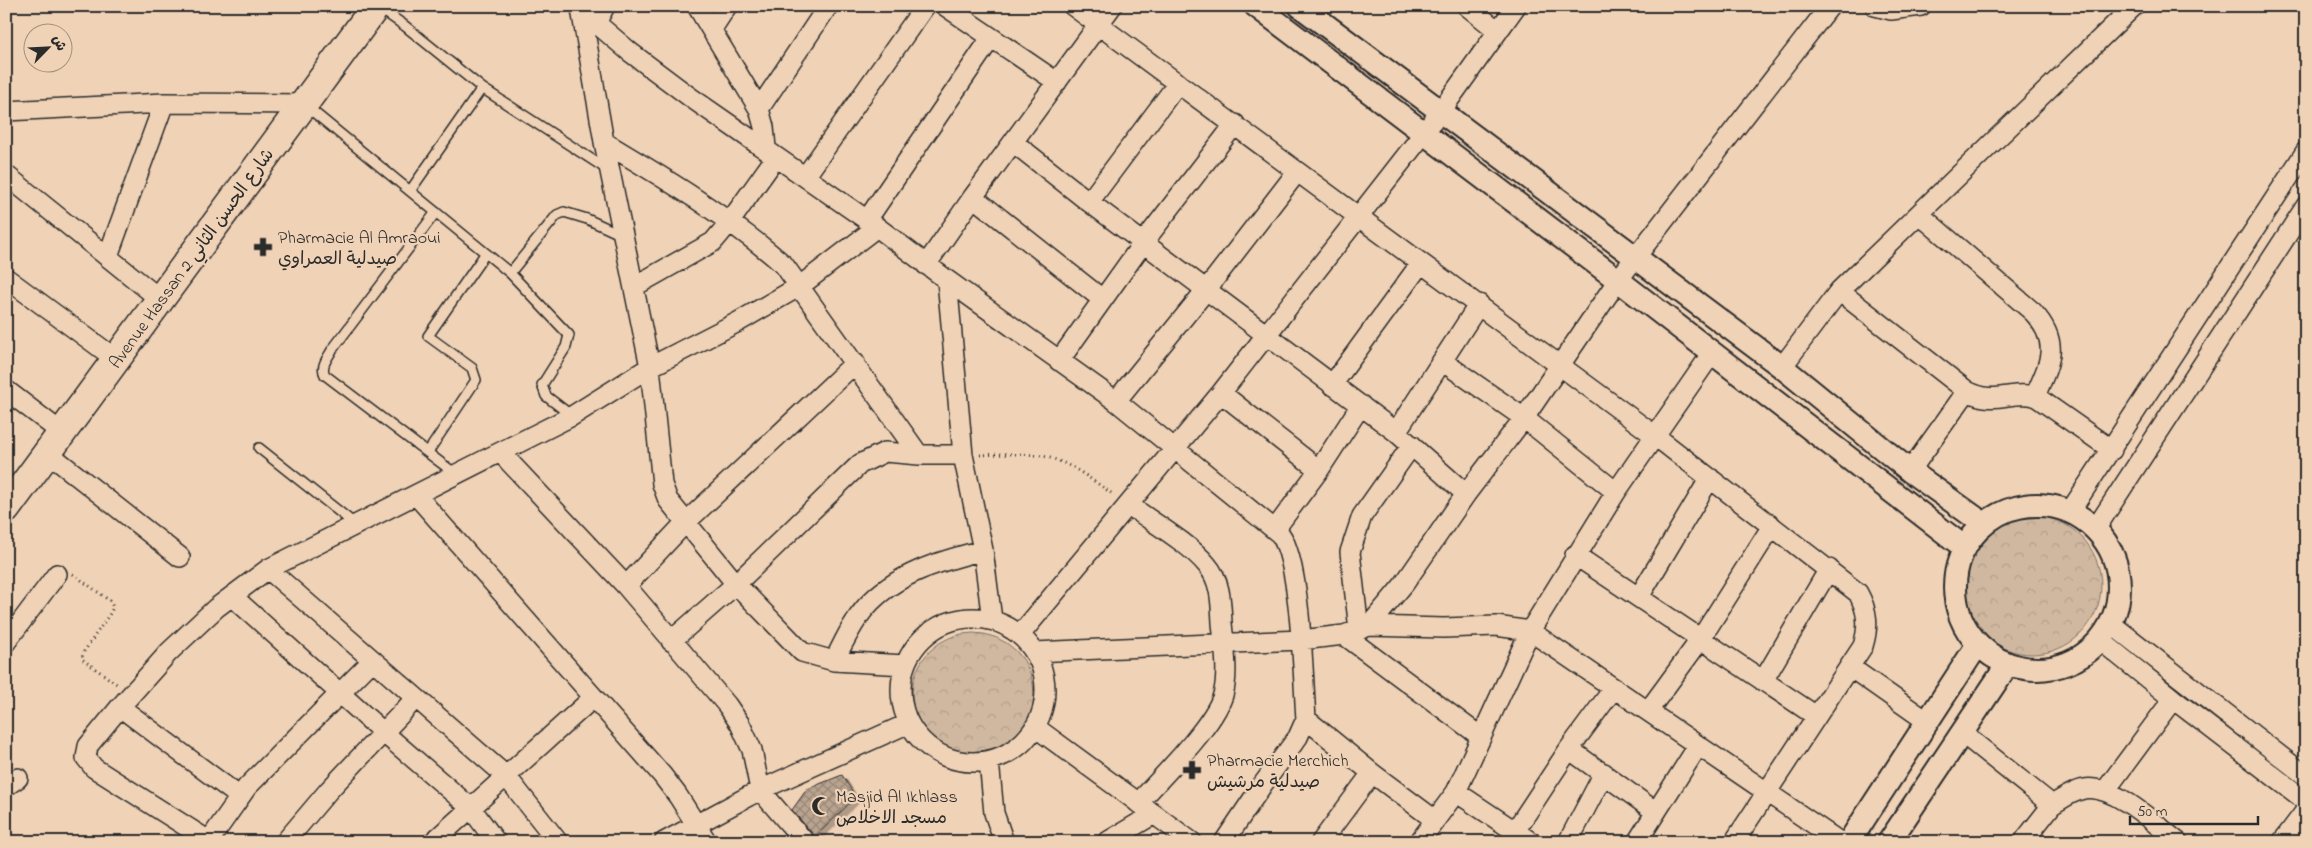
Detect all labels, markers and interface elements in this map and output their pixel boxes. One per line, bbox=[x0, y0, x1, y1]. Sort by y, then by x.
north arrow bbox=[22, 22, 72, 72]
text: ش bbox=[46, 32, 71, 55]
street label: Avenue Hassan 2 شارع الحسن الثاني bbox=[104, 144, 282, 375]
place label: Pharmacie Al Amraoui صيدلية العمراوي bbox=[278, 226, 441, 273]
pharmacy icon: Pharmacie Al Amraoui صيدلية العمراوي bbox=[252, 236, 274, 258]
place label: Pharmacie Merchich صيدلية مرشيش bbox=[1207, 749, 1349, 796]
pharmacy icon: Pharmacie Merchich صيدلية مرشيش bbox=[1181, 759, 1203, 781]
place label: Masjid Al Ikhlass مسجد الاخلاص bbox=[836, 785, 958, 832]
scale bar bbox=[2130, 793, 2257, 825]
mosque icon: Masjid Al Ikhlass مسجد الاخلاص bbox=[810, 795, 832, 817]
text: 50 m bbox=[2137, 801, 2168, 823]

